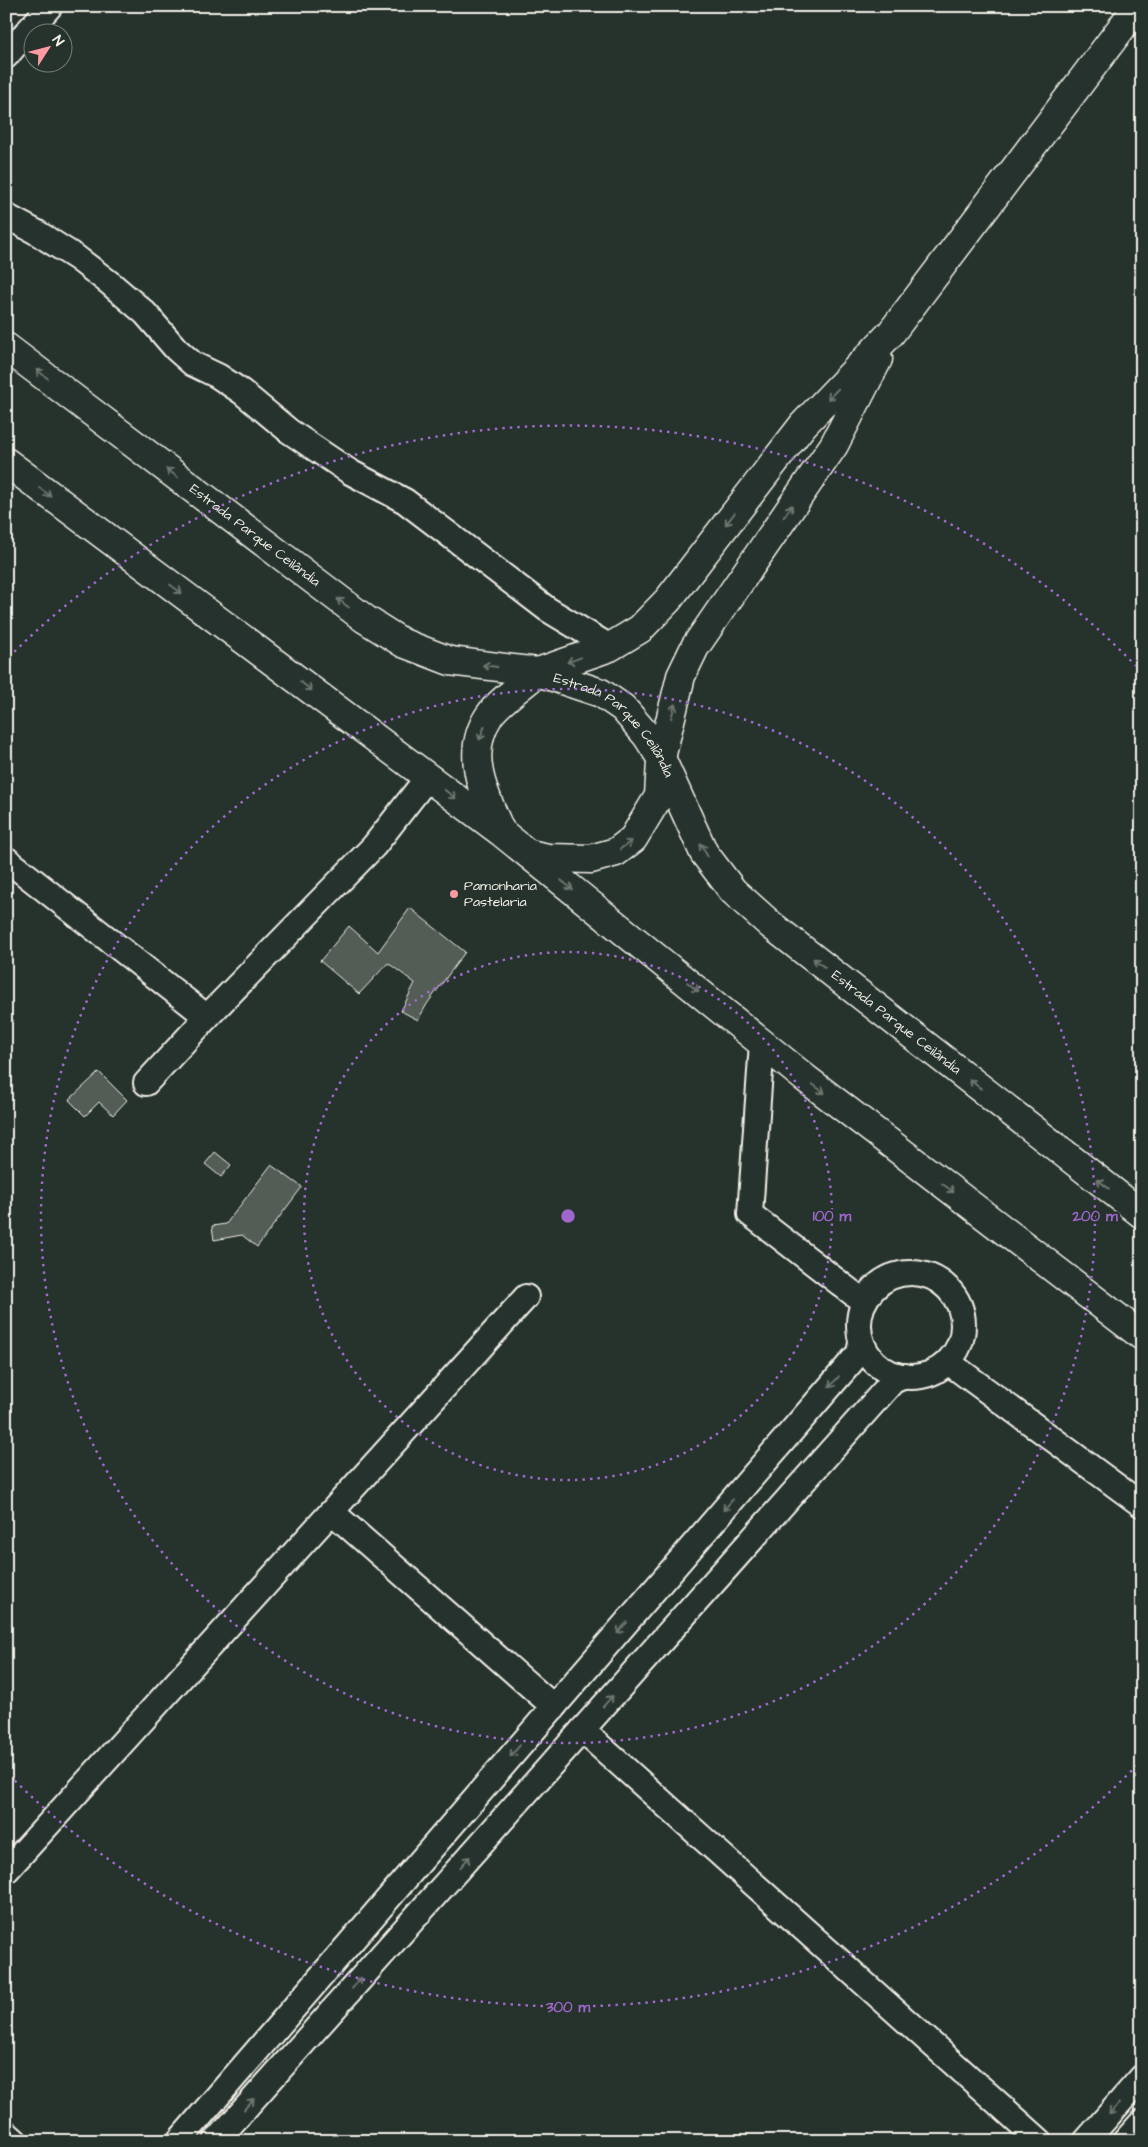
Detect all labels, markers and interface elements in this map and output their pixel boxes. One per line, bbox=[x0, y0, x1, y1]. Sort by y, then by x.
north arrow bbox=[22, 22, 72, 72]
text: N bbox=[47, 32, 69, 51]
one-way arrow bbox=[36, 369, 49, 380]
one-way arrow bbox=[827, 387, 839, 400]
one-way arrow bbox=[166, 467, 179, 478]
street label: Estrada Parque Ceilândia bbox=[185, 479, 324, 592]
one-way arrow bbox=[38, 486, 51, 497]
one-way arrow bbox=[783, 505, 793, 519]
one-way arrow bbox=[725, 512, 736, 525]
one-way arrow bbox=[169, 584, 183, 594]
one-way arrow bbox=[337, 597, 350, 608]
one-way arrow bbox=[567, 656, 582, 665]
one-way arrow bbox=[482, 661, 498, 671]
street label: Estrada Parque Ceilândia bbox=[551, 668, 679, 781]
one-way arrow bbox=[299, 681, 313, 691]
one-way arrow bbox=[669, 703, 678, 719]
one-way arrow bbox=[477, 725, 486, 740]
one-way arrow bbox=[443, 788, 456, 799]
one-way arrow bbox=[619, 840, 633, 850]
one-way arrow bbox=[699, 843, 709, 858]
place label: Pamonharia Pastelaria bbox=[464, 876, 537, 912]
one-way arrow bbox=[560, 879, 573, 890]
marker: Pamonharia Pastelaria bbox=[448, 888, 460, 900]
one-way arrow bbox=[813, 958, 826, 969]
street label: Estrada Parque Ceilândia bbox=[827, 966, 965, 1079]
one-way arrow bbox=[686, 982, 699, 993]
one-way arrow bbox=[969, 1079, 982, 1090]
one-way arrow bbox=[812, 1084, 826, 1094]
one-way arrow bbox=[1097, 1179, 1110, 1190]
one-way arrow bbox=[941, 1183, 955, 1193]
text: 100 m bbox=[813, 1206, 852, 1227]
text: 200 m bbox=[1071, 1206, 1118, 1227]
centre of rings bbox=[559, 1207, 577, 1225]
one-way arrow bbox=[828, 1375, 840, 1388]
one-way arrow bbox=[722, 1498, 733, 1511]
one-way arrow bbox=[616, 1621, 627, 1634]
one-way arrow bbox=[602, 1695, 614, 1708]
one-way arrow bbox=[510, 1744, 521, 1757]
one-way arrow bbox=[459, 1855, 471, 1868]
one-way arrow bbox=[351, 1977, 363, 1990]
text: 300 m bbox=[545, 1997, 590, 2018]
one-way arrow bbox=[243, 2098, 254, 2111]
one-way arrow bbox=[1109, 2102, 1120, 2115]

